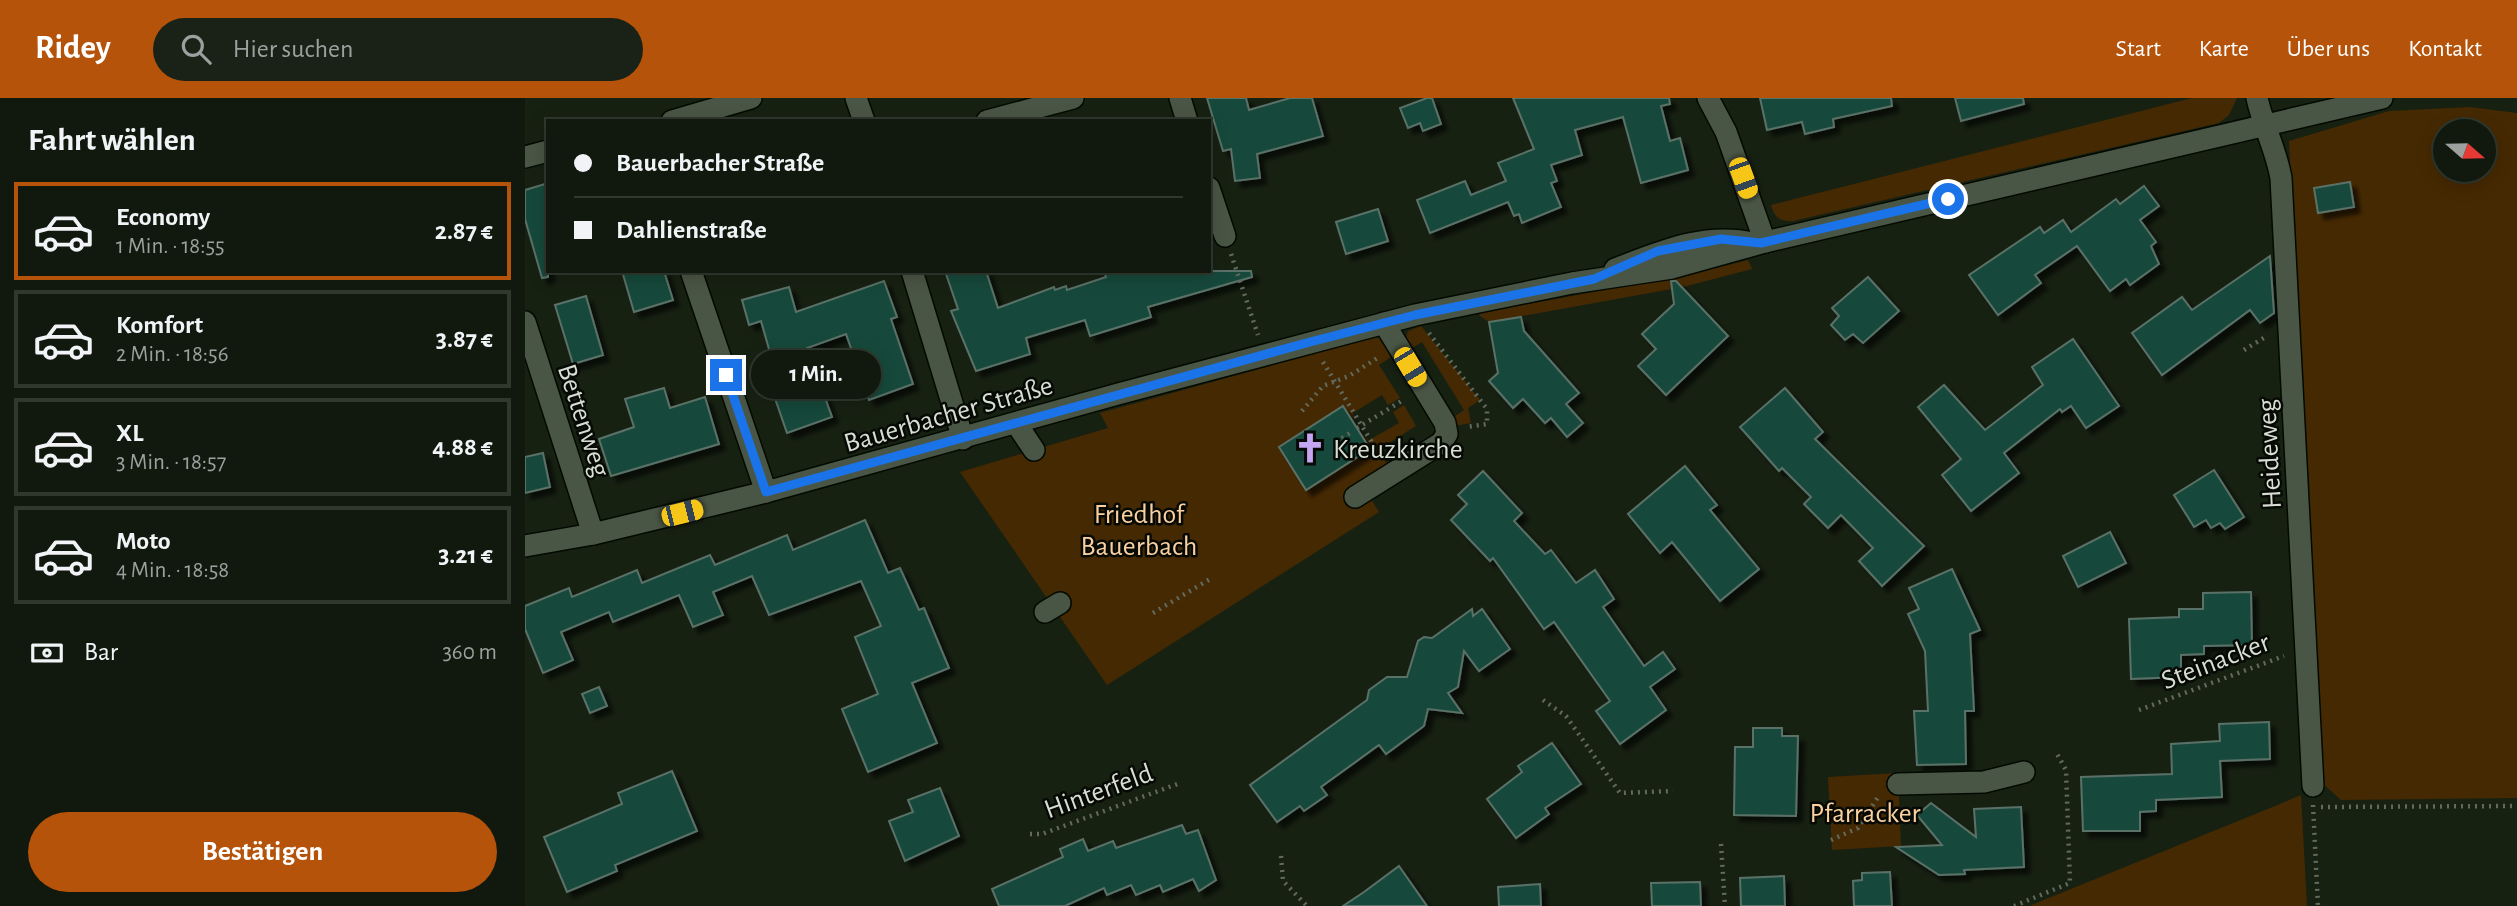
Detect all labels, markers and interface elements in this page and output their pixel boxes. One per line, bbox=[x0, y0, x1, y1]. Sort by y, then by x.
search box bbox=[153, 18, 643, 81]
icon: search bbox=[177, 30, 215, 68]
text: Ridey bbox=[35, 32, 111, 65]
text: Hier suchen bbox=[233, 36, 353, 62]
text: Start bbox=[2116, 37, 2161, 61]
text: Karte bbox=[2199, 37, 2249, 61]
text: Über uns bbox=[2287, 37, 2370, 61]
text: Kontakt bbox=[2408, 37, 2482, 61]
north arrow bbox=[2433, 119, 2495, 182]
map controls bbox=[2433, 119, 2496, 182]
text: Fahrt wählen bbox=[28, 124, 196, 156]
text: Bauerbacher Straße bbox=[616, 150, 824, 176]
car bbox=[1726, 155, 1761, 201]
route start bbox=[1932, 183, 1964, 215]
icon: car bbox=[32, 200, 95, 263]
text: Economy bbox=[116, 204, 210, 230]
text: Dahlienstraße bbox=[616, 217, 767, 243]
text: 2.87 € bbox=[435, 218, 493, 244]
text: 1 Min. · 18:55 bbox=[116, 235, 225, 258]
icon: car bbox=[32, 308, 95, 371]
text: Komfort bbox=[116, 312, 203, 338]
text: 3.87 € bbox=[436, 326, 493, 352]
text: 2 Min. · 18:56 bbox=[116, 343, 228, 366]
car bbox=[1391, 344, 1430, 390]
callout: 1 Min. bbox=[751, 350, 880, 400]
route end bbox=[710, 359, 742, 391]
street label: Bettenweg bbox=[552, 361, 615, 481]
text: 1 Min. bbox=[789, 363, 843, 386]
street label: Bauerbacher Straße bbox=[841, 372, 1056, 458]
street label: Heideweg bbox=[2253, 398, 2287, 510]
icon: car bbox=[32, 416, 95, 479]
text: XL bbox=[116, 420, 143, 446]
church icon: Kreuzkirche bbox=[1293, 431, 1327, 465]
text: 4.88 € bbox=[432, 434, 493, 460]
place label: Kreuzkirche bbox=[1333, 436, 1463, 464]
text: 3 Min. · 18:57 bbox=[116, 451, 226, 474]
car bbox=[660, 498, 705, 528]
park label: Friedhof Bauerbach bbox=[1081, 501, 1197, 561]
icon: car bbox=[32, 524, 95, 587]
text: Moto bbox=[116, 528, 171, 554]
text: 3.21 € bbox=[438, 542, 493, 568]
text: 4 Min. · 18:58 bbox=[116, 559, 229, 582]
street label: Steinacker bbox=[2158, 628, 2274, 695]
icon: cash bbox=[28, 634, 66, 672]
text: Bar bbox=[84, 639, 118, 665]
text: 360 m bbox=[442, 641, 497, 664]
street label: Hinterfeld bbox=[1041, 759, 1157, 824]
park label: Pfarracker bbox=[1809, 800, 1921, 828]
button: Bestätigen bbox=[28, 812, 497, 892]

